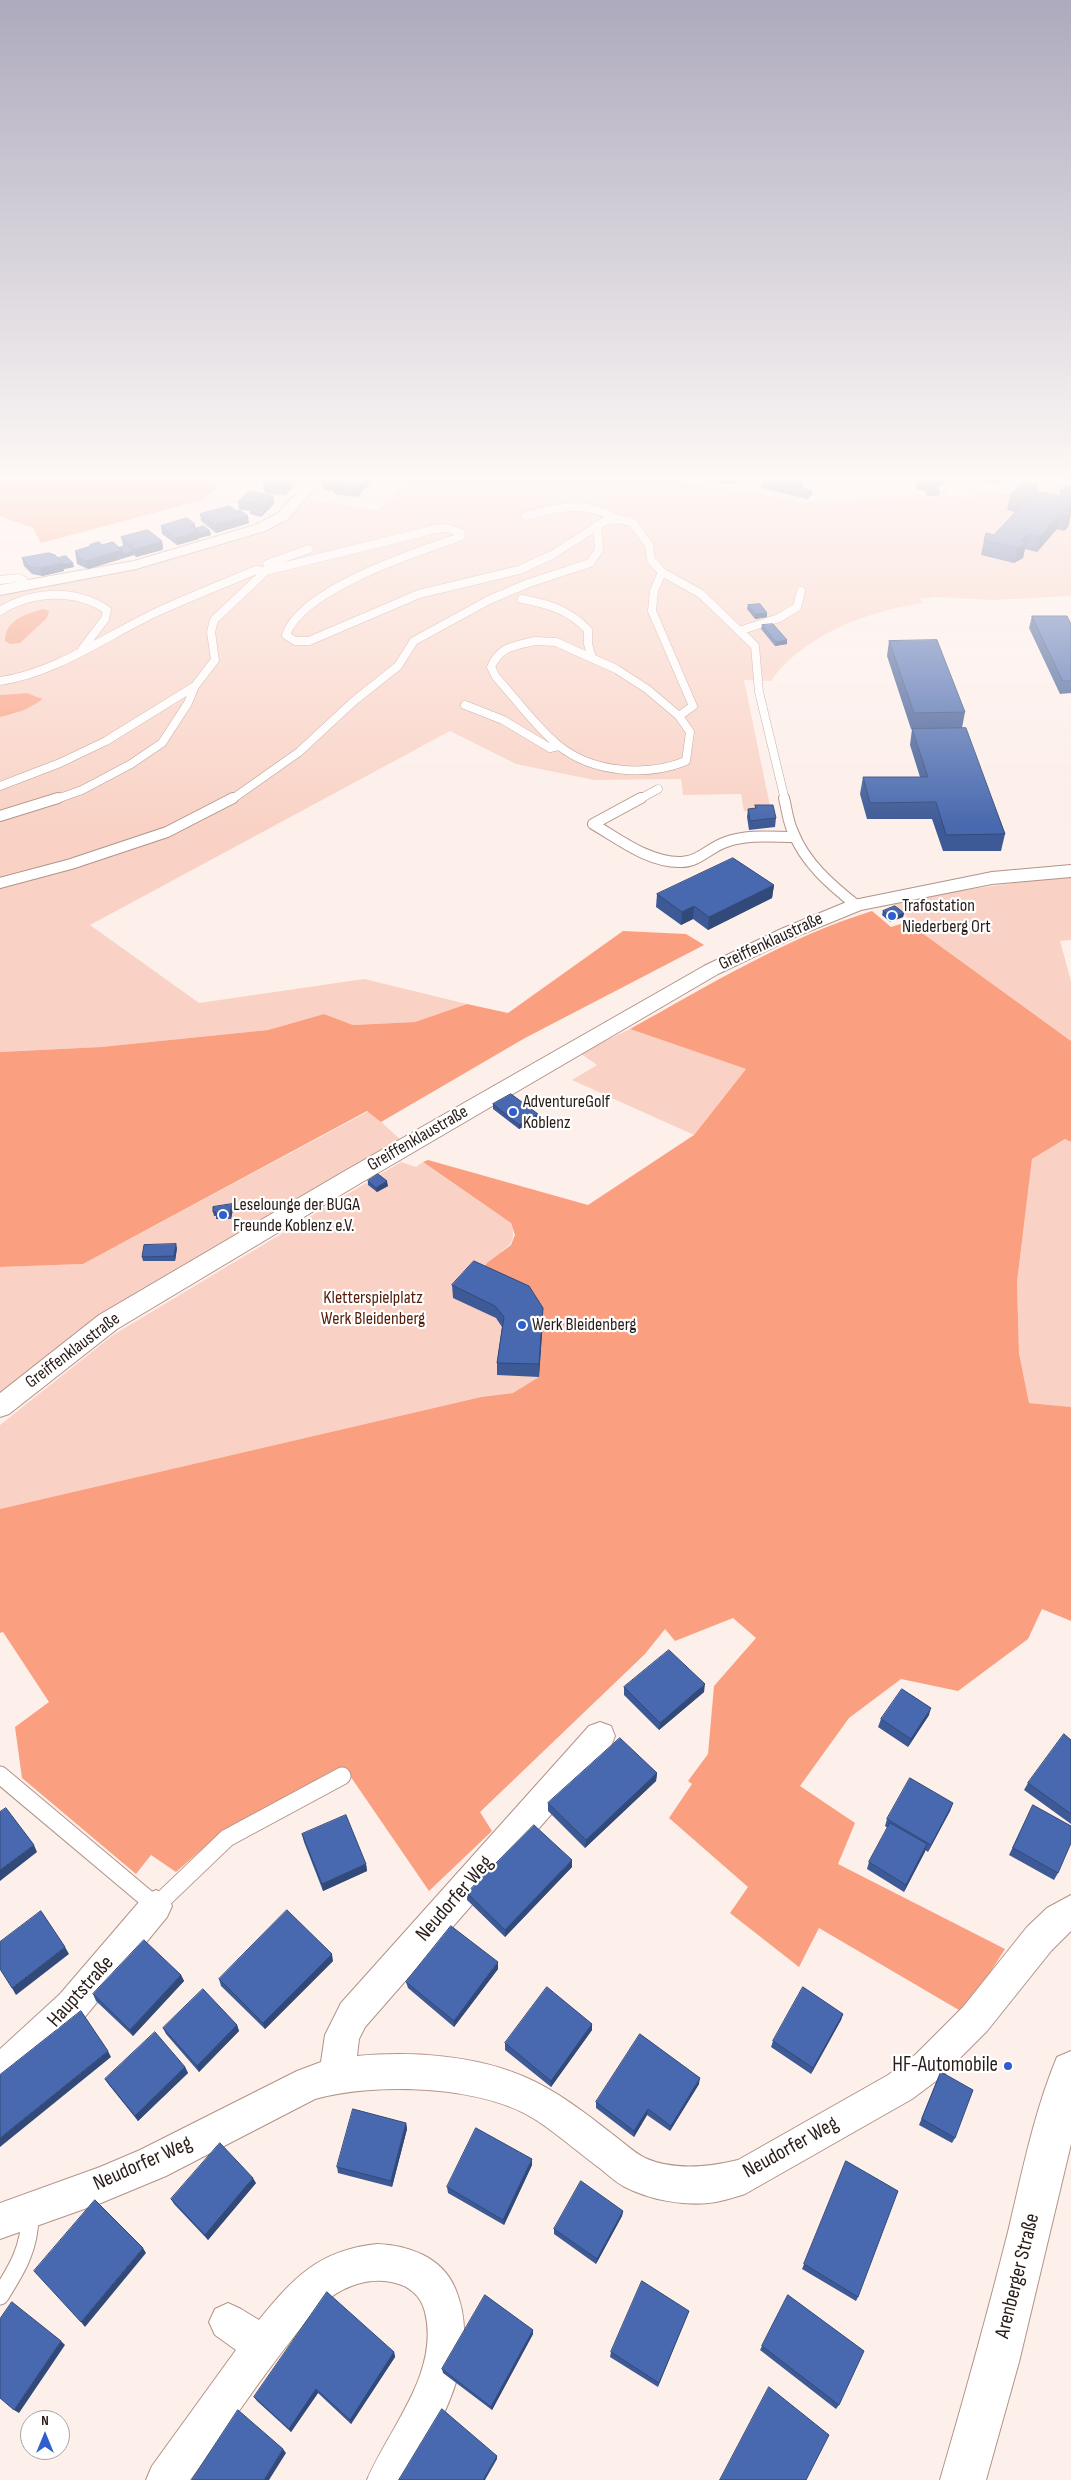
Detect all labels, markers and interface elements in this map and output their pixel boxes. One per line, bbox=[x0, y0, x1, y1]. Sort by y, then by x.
place label: Trafostation Niederberg Ort bbox=[902, 895, 991, 938]
street label: Greiffenklaustraße bbox=[715, 908, 827, 976]
marker: Trafostation Niederberg Ort bbox=[886, 910, 898, 922]
place label: AdventureGolf Koblenz bbox=[523, 1091, 610, 1134]
street label: Greiffenklaustraße bbox=[364, 1101, 472, 1177]
marker: AdventureGolf Koblenz bbox=[507, 1106, 519, 1118]
place label: Leselounge der BUGA Freunde Koblenz e.V. bbox=[233, 1194, 360, 1236]
marker: Leselounge der BUGA Freunde Koblenz e.V. bbox=[217, 1209, 229, 1221]
park label: Kletterspielplatz Werk Bleidenberg bbox=[321, 1287, 425, 1330]
street label: Greiffenklaustraße bbox=[22, 1308, 124, 1394]
place label: Werk Bleidenberg bbox=[532, 1314, 637, 1336]
marker: Werk Bleidenberg bbox=[516, 1319, 528, 1331]
street label: Neudorfer Weg bbox=[411, 1851, 499, 1947]
street label: Hauptstraße bbox=[42, 1951, 120, 2033]
place label: HF-Automobile bbox=[892, 2053, 998, 2079]
marker: HF-Automobile bbox=[1002, 2060, 1014, 2072]
street label: Neudorfer Weg bbox=[739, 2111, 843, 2185]
street label: Neudorfer Weg bbox=[90, 2131, 196, 2197]
street label: Arenberger Straße bbox=[990, 2211, 1046, 2341]
north arrow bbox=[20, 2410, 70, 2460]
text: N bbox=[41, 2412, 49, 2429]

